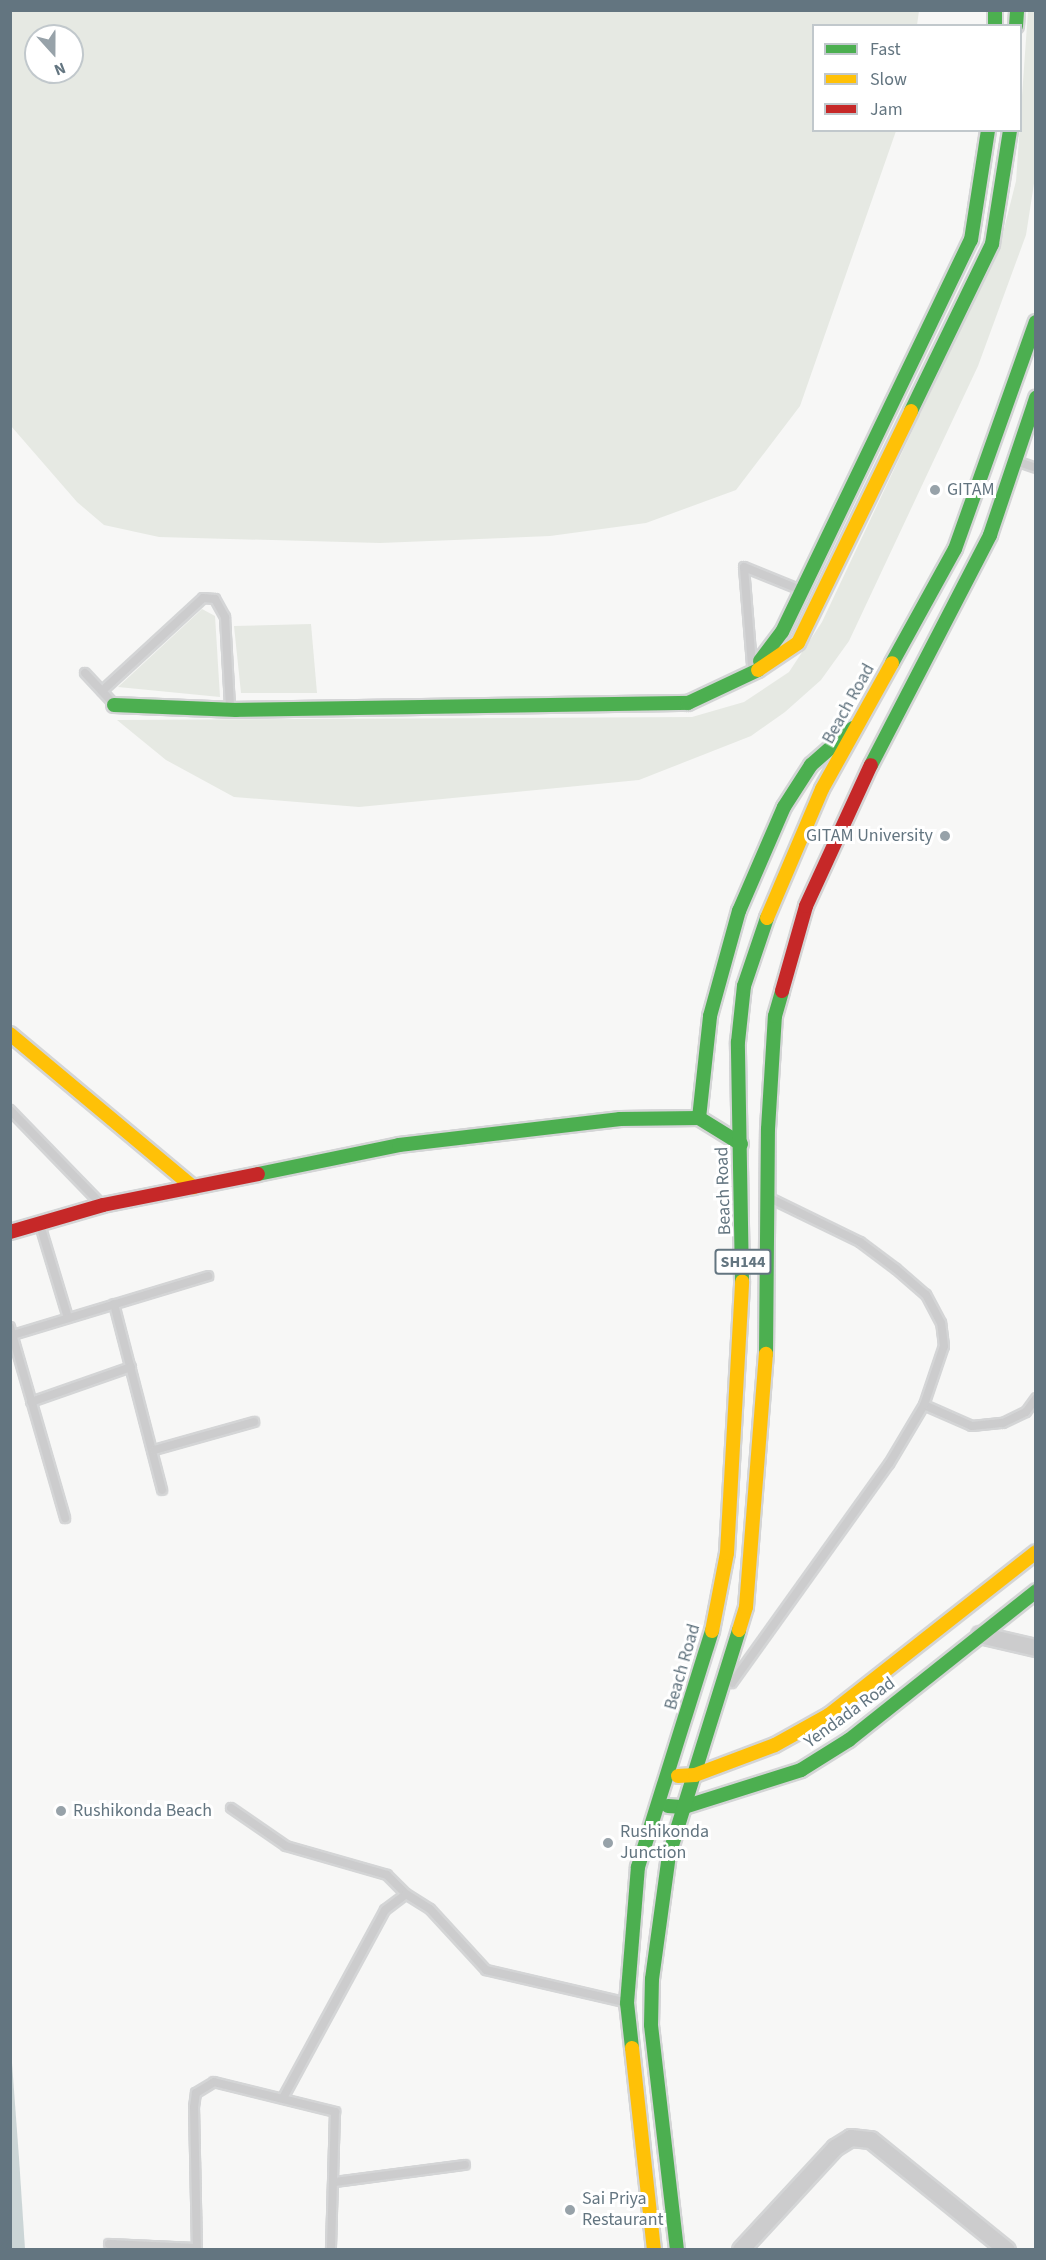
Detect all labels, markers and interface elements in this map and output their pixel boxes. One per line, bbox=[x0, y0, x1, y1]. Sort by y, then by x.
north arrow bbox=[24, 24, 84, 84]
legend bbox=[812, 24, 1022, 132]
text: Fast bbox=[870, 37, 901, 62]
text: N bbox=[51, 57, 69, 81]
text: Slow bbox=[870, 67, 907, 92]
text: Jam bbox=[870, 97, 903, 122]
place label: GITAM bbox=[947, 479, 995, 501]
marker: GITAM bbox=[928, 483, 942, 497]
street label: Beach Road bbox=[818, 660, 880, 748]
place label: GITAM University bbox=[806, 825, 933, 847]
marker: GITAM University bbox=[938, 829, 952, 843]
street label: Beach Road bbox=[712, 1146, 736, 1236]
road number: SH144 bbox=[713, 1249, 773, 1275]
street label: Beach Road bbox=[660, 1621, 706, 1713]
street label: Yendada Road bbox=[800, 1673, 900, 1753]
place label: Rushikonda Beach bbox=[73, 1800, 212, 1822]
marker: Rushikonda Beach bbox=[54, 1804, 68, 1818]
place label: Rushikonda Junction bbox=[620, 1822, 709, 1864]
marker: Rushikonda Junction bbox=[601, 1836, 615, 1850]
place label: Sai Priya Restaurant bbox=[582, 2189, 664, 2232]
marker: Sai Priya Restaurant bbox=[563, 2203, 577, 2217]

